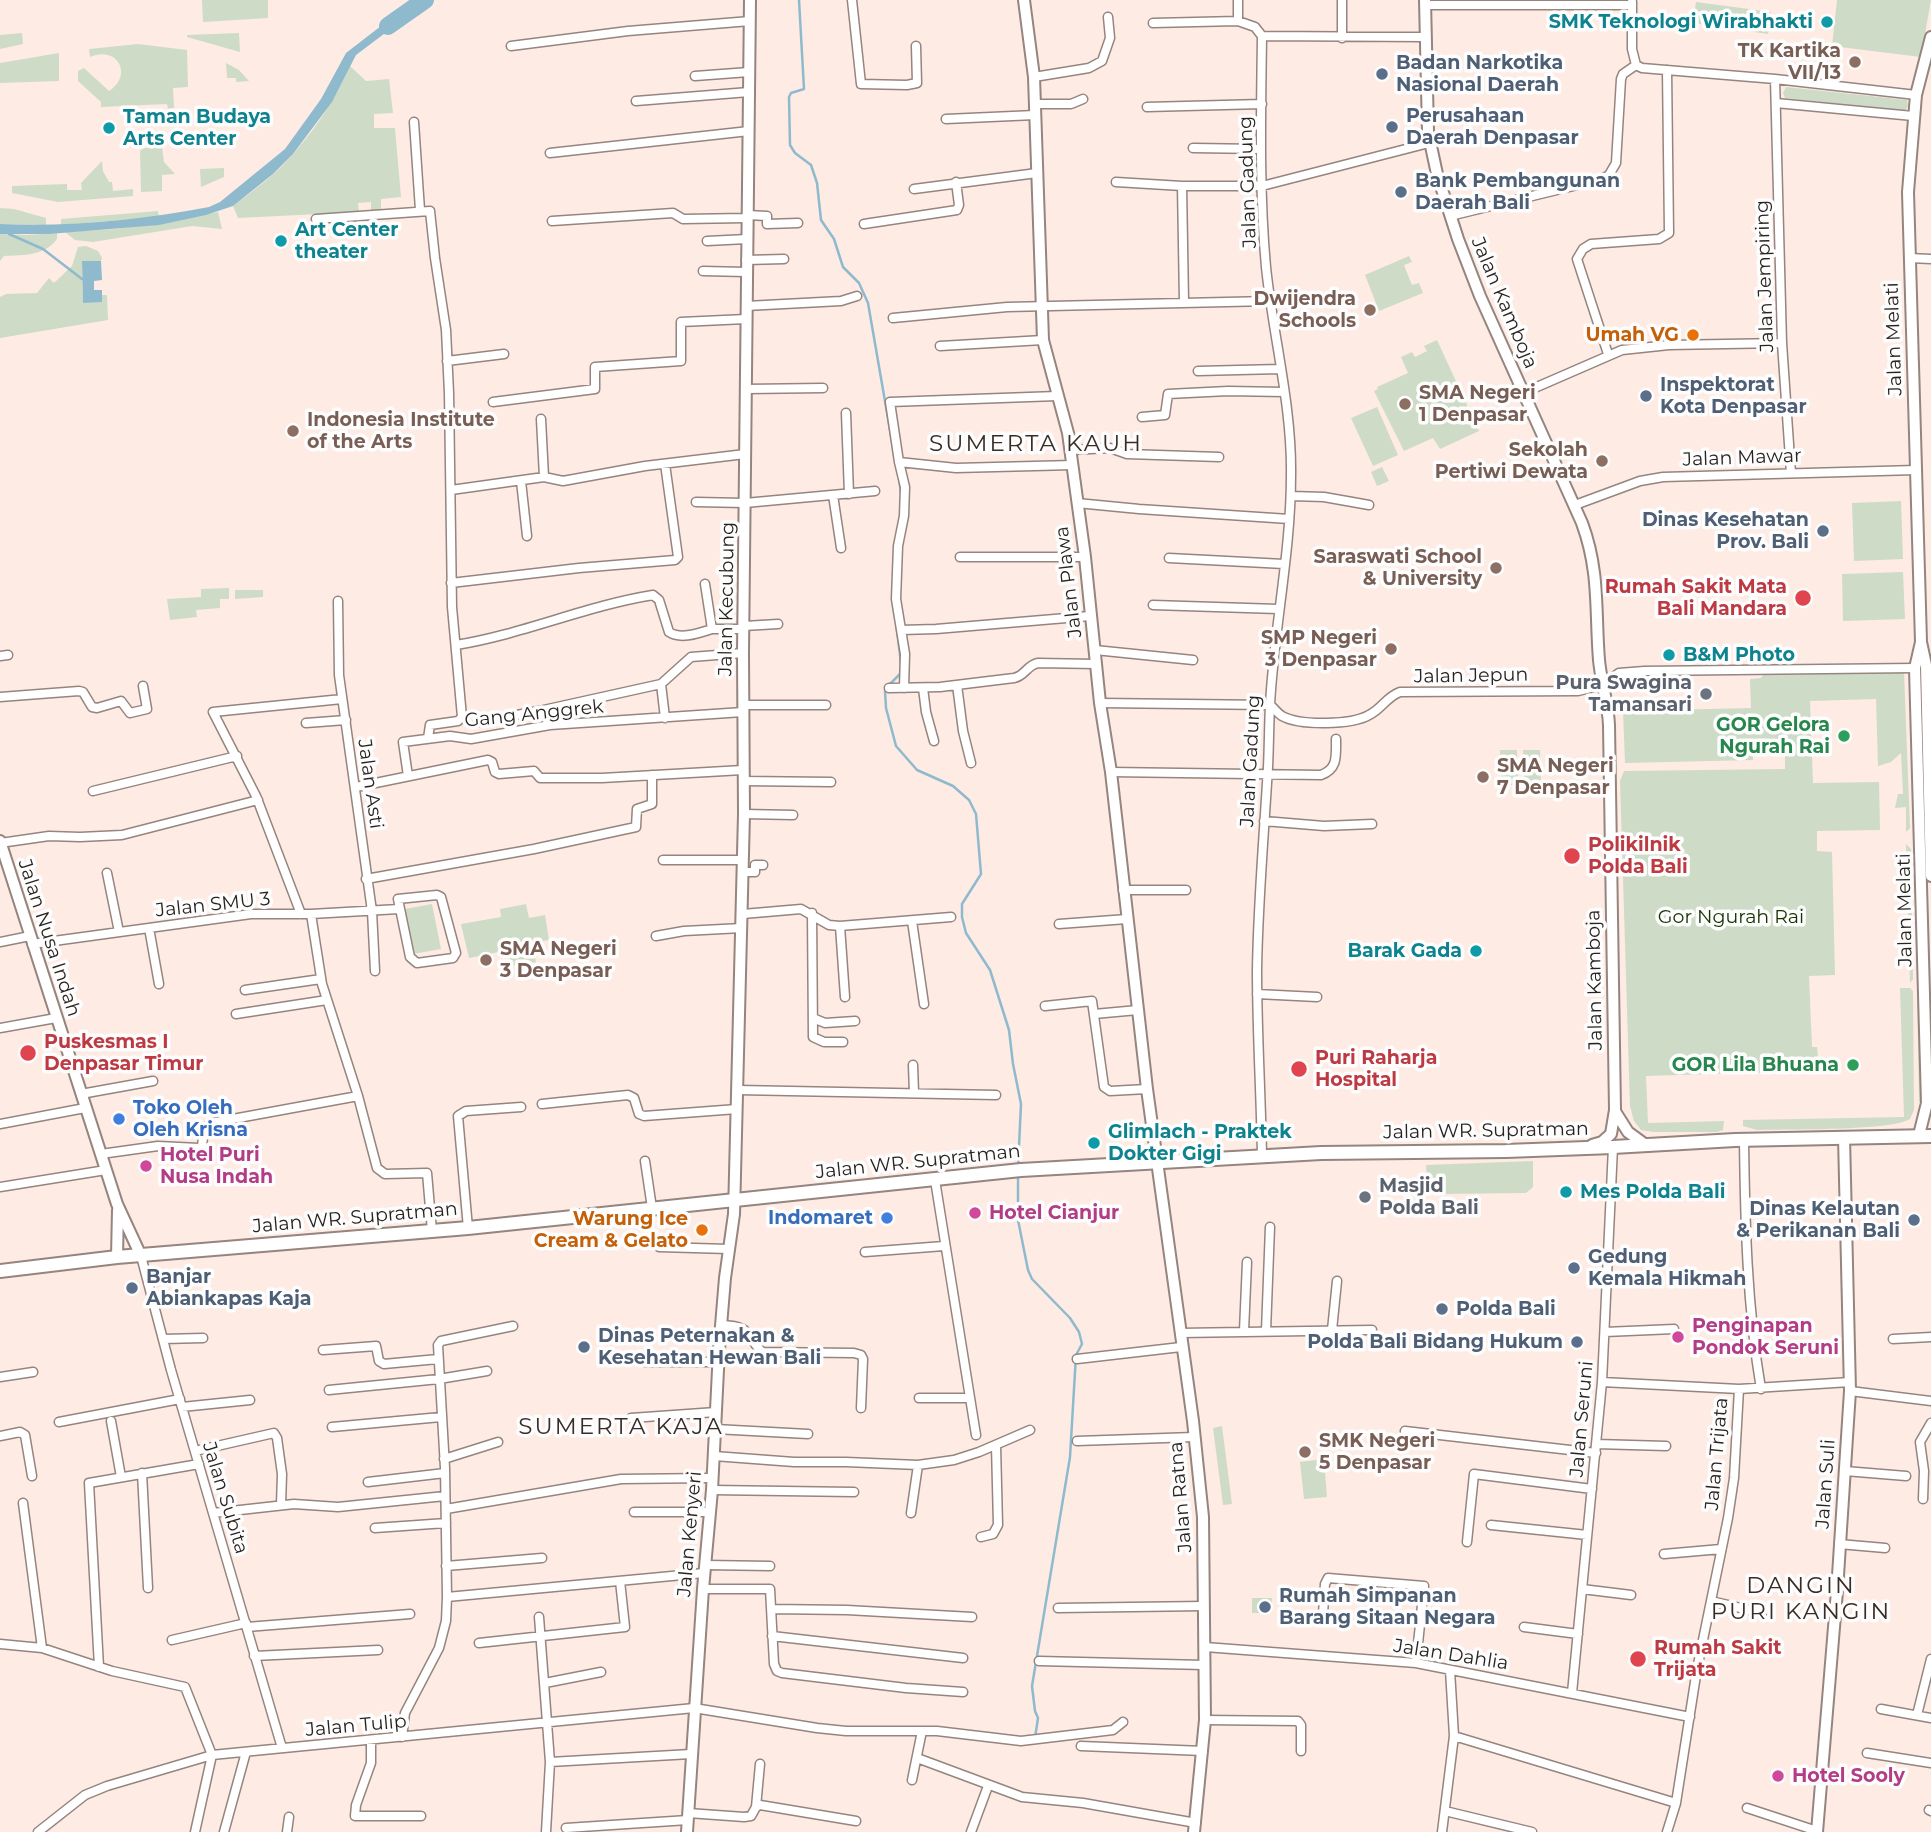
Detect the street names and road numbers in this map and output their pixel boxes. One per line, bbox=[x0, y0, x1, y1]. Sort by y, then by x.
street label: Jalan Gadung bbox=[1234, 116, 1262, 248]
street label: Jalan Jempiring bbox=[1751, 199, 1779, 353]
street label: Jalan Kamboja bbox=[1466, 234, 1542, 372]
street label: Jalan Melati bbox=[1881, 282, 1907, 396]
street label: Jalan Mawar bbox=[1682, 445, 1802, 471]
street label: Jalan Kecubung bbox=[714, 522, 740, 676]
street label: Jalan Plawa bbox=[1051, 525, 1087, 639]
street label: Jalan Jepun bbox=[1414, 664, 1528, 688]
street label: Jalan Gadung bbox=[1236, 694, 1266, 828]
street label: Gang Anggrek bbox=[463, 695, 605, 733]
street label: Jalan Asti bbox=[352, 738, 388, 830]
street label: Jalan Melati bbox=[1893, 853, 1917, 967]
street label: Jalan Nusa Indah bbox=[13, 856, 85, 1020]
street label: Jalan SMU 3 bbox=[154, 888, 272, 922]
street label: Jalan Kamboja bbox=[1582, 909, 1608, 1051]
street label: Jalan WR. Supratman bbox=[1383, 1118, 1589, 1144]
street label: Jalan WR. Supratman bbox=[814, 1140, 1022, 1184]
street label: Jalan WR. Supratman bbox=[252, 1198, 458, 1238]
street label: Jalan Seruni bbox=[1566, 1360, 1598, 1478]
street label: Jalan Trijata bbox=[1701, 1397, 1733, 1511]
street label: Jalan Subita bbox=[197, 1439, 253, 1557]
street label: Jalan Suli bbox=[1812, 1439, 1840, 1529]
street label: Jalan Ratna bbox=[1165, 1440, 1197, 1554]
street label: Jalan Kenyeri bbox=[673, 1470, 707, 1598]
street label: Jalan Dahlia bbox=[1392, 1635, 1510, 1675]
street label: Jalan Tulip bbox=[305, 1710, 407, 1742]

